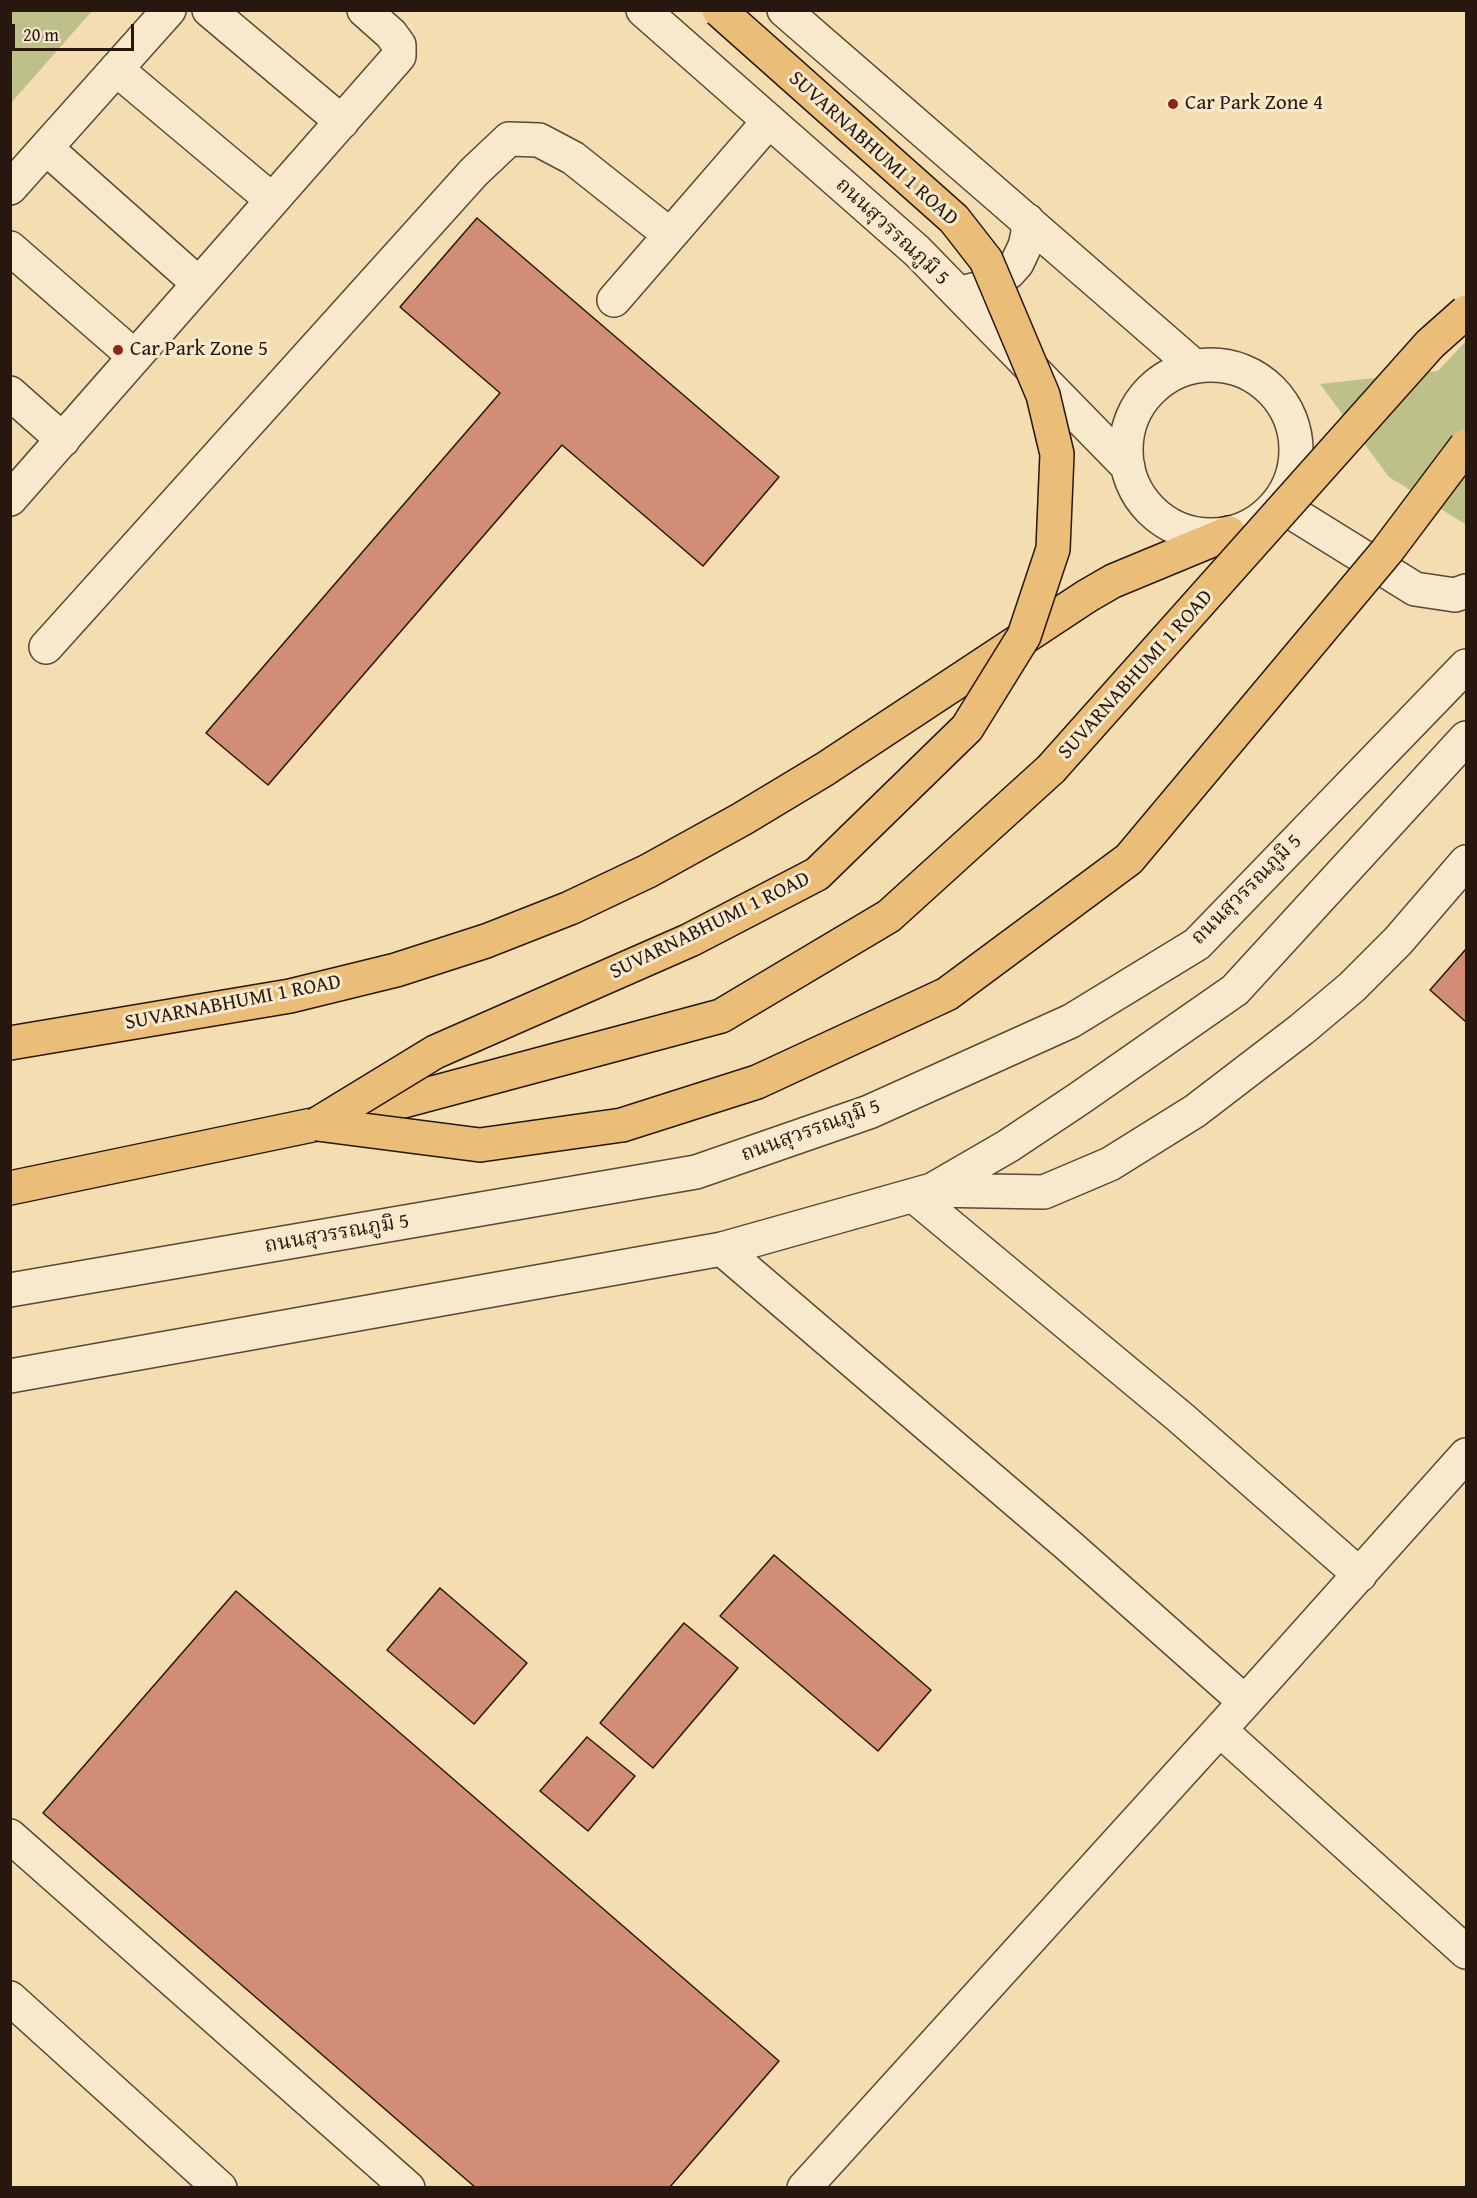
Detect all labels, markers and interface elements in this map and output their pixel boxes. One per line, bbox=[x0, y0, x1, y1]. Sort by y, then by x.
scale bar bbox=[15, 12, 136, 50]
text: 20 m bbox=[23, 21, 59, 48]
street label: SUVARNABHUMI 1 ROAD bbox=[783, 66, 963, 232]
place label: Car Park Zone 4 bbox=[1185, 91, 1323, 117]
marker: Car Park Zone 4 bbox=[1166, 97, 1180, 111]
street label: ถนนสุวรรณภูมิ 5 bbox=[830, 173, 954, 291]
place label: Car Park Zone 5 bbox=[130, 337, 268, 363]
marker: Car Park Zone 5 bbox=[111, 343, 125, 357]
street label: SUVARNABHUMI 1 ROAD bbox=[1053, 585, 1219, 765]
street label: ถนนสุวรรณภูมิ 5 bbox=[1186, 829, 1308, 951]
street label: SUVARNABHUMI 1 ROAD bbox=[606, 867, 814, 985]
street label: SUVARNABHUMI 1 ROAD bbox=[123, 970, 343, 1036]
street label: ถนนสุวรรณภูมิ 5 bbox=[738, 1094, 884, 1168]
street label: ถนนสุวรรณภูมิ 5 bbox=[263, 1209, 411, 1259]

